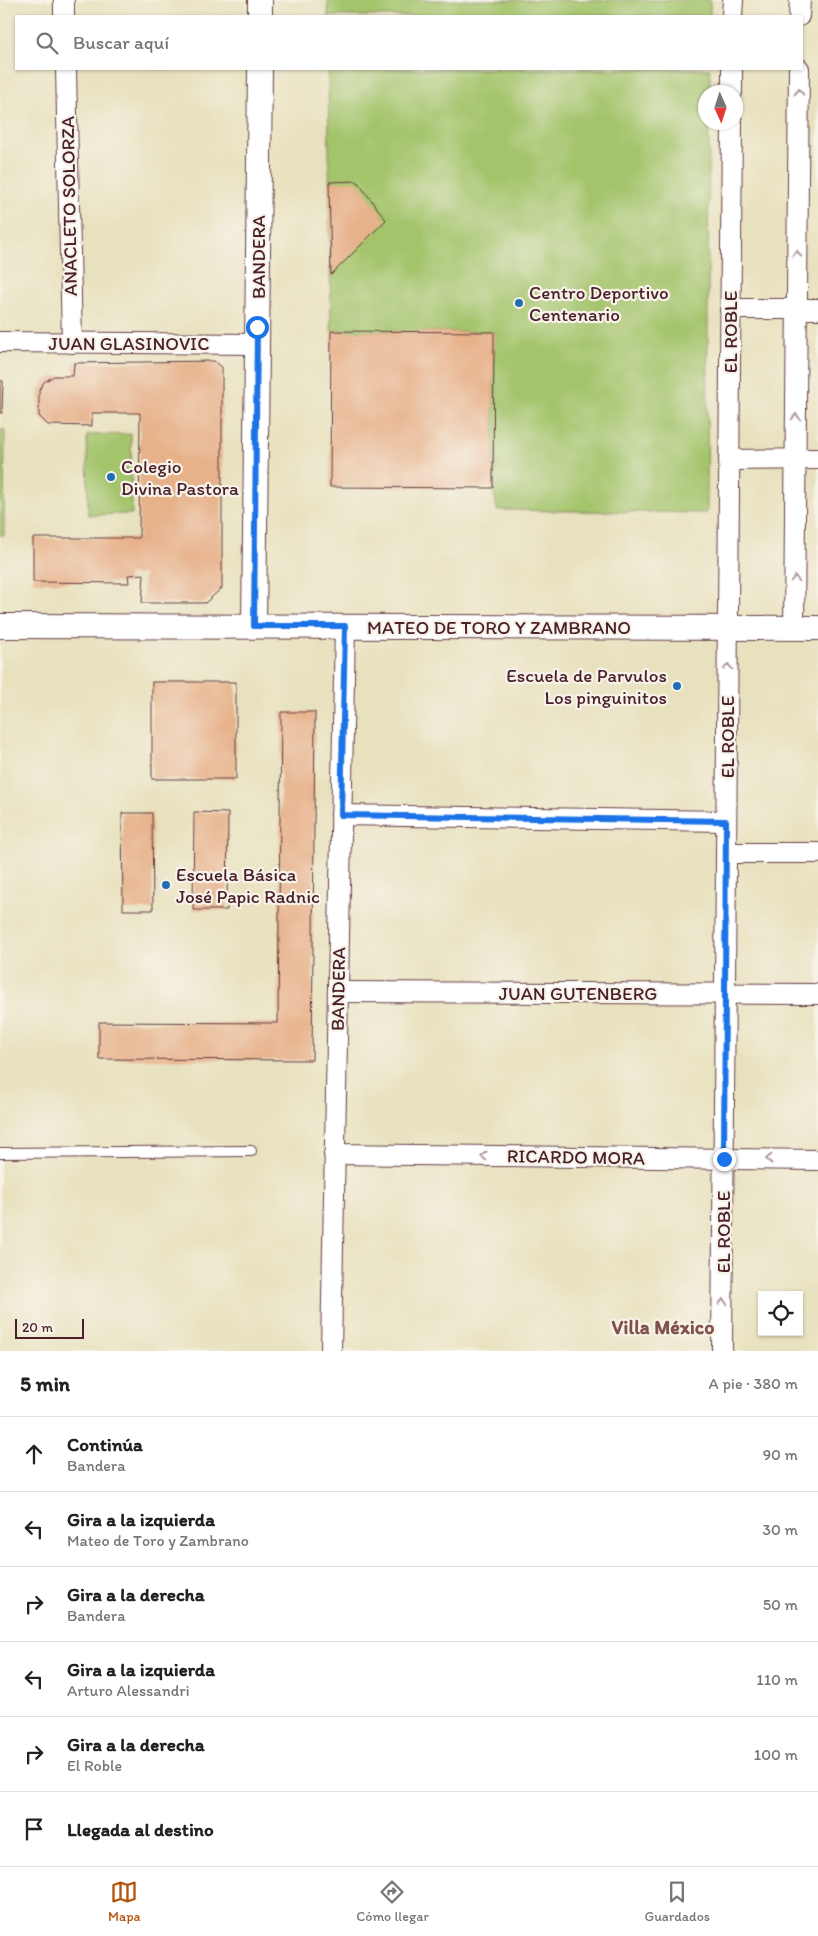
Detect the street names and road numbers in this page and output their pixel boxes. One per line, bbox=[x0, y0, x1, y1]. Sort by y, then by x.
street label: ANACLETO SOLORZA bbox=[56, 116, 82, 296]
street label: BANDERA bbox=[247, 215, 270, 299]
street label: EL ROBLE bbox=[719, 291, 742, 373]
street label: JUAN GLASINOVIC bbox=[49, 332, 209, 355]
street label: MATEO DE TORO Y ZAMBRANO bbox=[367, 616, 631, 639]
street label: EL ROBLE bbox=[716, 696, 739, 778]
street label: BANDERA bbox=[326, 947, 350, 1031]
street label: JUAN GUTENBERG bbox=[499, 982, 657, 1005]
street label: RICARDO MORA bbox=[507, 1144, 645, 1170]
street label: EL ROBLE bbox=[712, 1191, 735, 1273]

